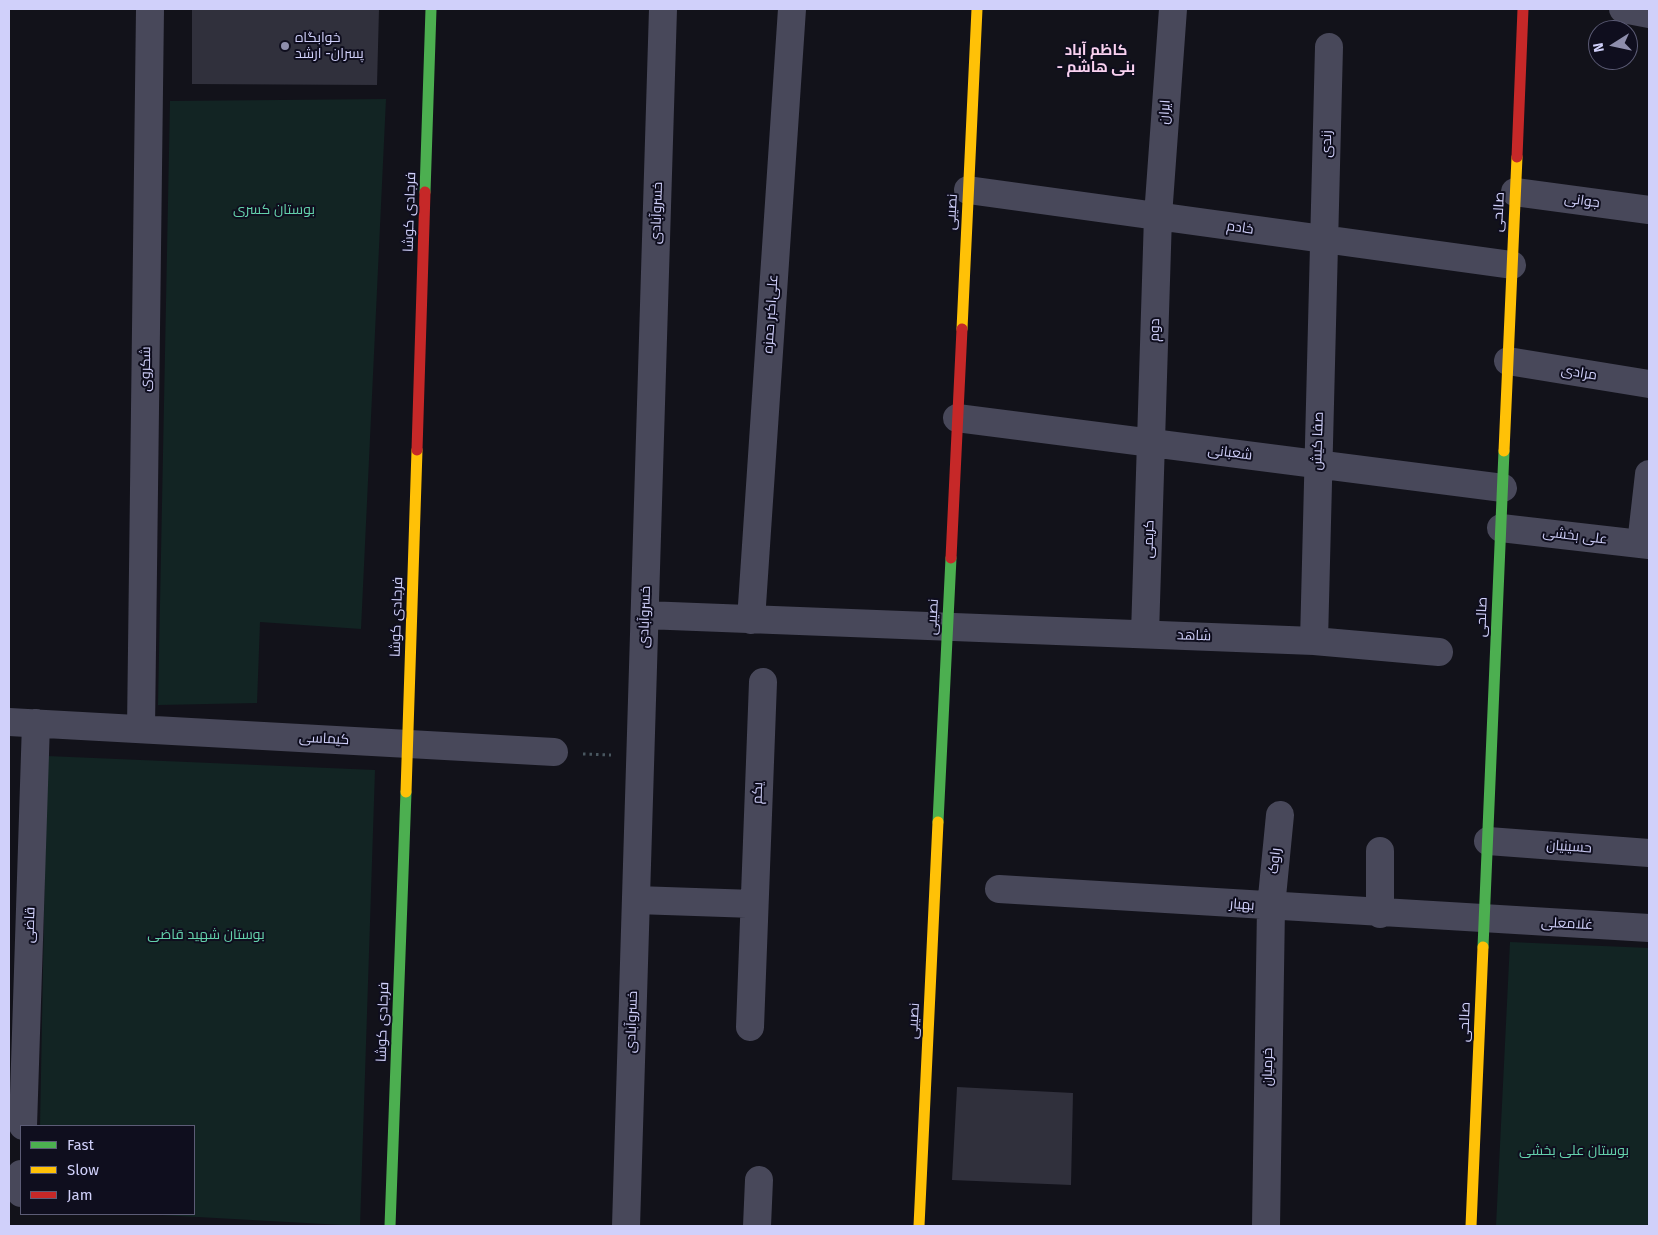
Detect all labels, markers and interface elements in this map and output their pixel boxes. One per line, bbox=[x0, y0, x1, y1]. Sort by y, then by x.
north arrow bbox=[1588, 20, 1638, 70]
place label: خوابگاه پسران- ارشد bbox=[295, 30, 364, 62]
marker: خوابگاه پسران- ارشد bbox=[279, 40, 291, 52]
text: N bbox=[1590, 41, 1608, 54]
district label: کاظم آباد - بنی هاشم bbox=[1057, 42, 1135, 77]
street label: ایران bbox=[1156, 99, 1174, 125]
street label: زندی bbox=[1318, 130, 1336, 158]
street label: فرجادی کوشا bbox=[400, 172, 420, 252]
street label: خسروآبادی bbox=[648, 182, 666, 244]
street label: جوانی bbox=[1563, 190, 1601, 212]
street label: صالحی bbox=[1490, 191, 1508, 233]
street label: نصیبی bbox=[943, 193, 961, 231]
park label: بوستان کسری bbox=[233, 202, 315, 218]
street label: خادم bbox=[1225, 218, 1255, 238]
street label: علی‌اکبر حمزه bbox=[760, 274, 782, 354]
street label: دوم bbox=[1146, 318, 1164, 342]
street label: شکروی bbox=[137, 346, 155, 392]
street label: مرادی bbox=[1560, 362, 1598, 384]
street label: صفا کیش bbox=[1309, 411, 1327, 471]
street label: شعبانی bbox=[1207, 442, 1253, 464]
street label: کریمی bbox=[1140, 519, 1158, 559]
street label: علی بخشی bbox=[1542, 524, 1608, 548]
street label: فرجادی کوشا bbox=[387, 577, 407, 657]
street label: خسروآبادی bbox=[636, 586, 654, 648]
street label: صالحی bbox=[1473, 597, 1491, 637]
street label: نصیبی bbox=[924, 598, 942, 636]
street label: شاهد bbox=[1177, 627, 1211, 645]
street label: کیماسی bbox=[298, 729, 350, 749]
street label: یکم bbox=[749, 782, 767, 804]
street label: حسینیان bbox=[1546, 837, 1592, 857]
street label: راوک bbox=[1265, 847, 1285, 875]
street label: بهیار bbox=[1229, 896, 1255, 914]
street label: قاضی bbox=[21, 906, 39, 944]
street label: غلامعلی bbox=[1540, 914, 1594, 934]
park label: بوستان شهید قاضی bbox=[147, 927, 265, 943]
street label: فرجادی کوشا bbox=[373, 982, 393, 1062]
street label: خسروآبادی bbox=[623, 991, 641, 1053]
street label: نصیبی bbox=[905, 1002, 923, 1040]
street label: صالحی bbox=[1456, 1002, 1474, 1042]
street label: خرمیان bbox=[1259, 1048, 1277, 1086]
legend bbox=[20, 1125, 195, 1215]
text: Fast bbox=[67, 1136, 94, 1154]
park label: بوستان علی بخشی bbox=[1519, 1143, 1629, 1159]
text: Slow bbox=[67, 1161, 99, 1179]
text: Jam bbox=[67, 1186, 93, 1204]

